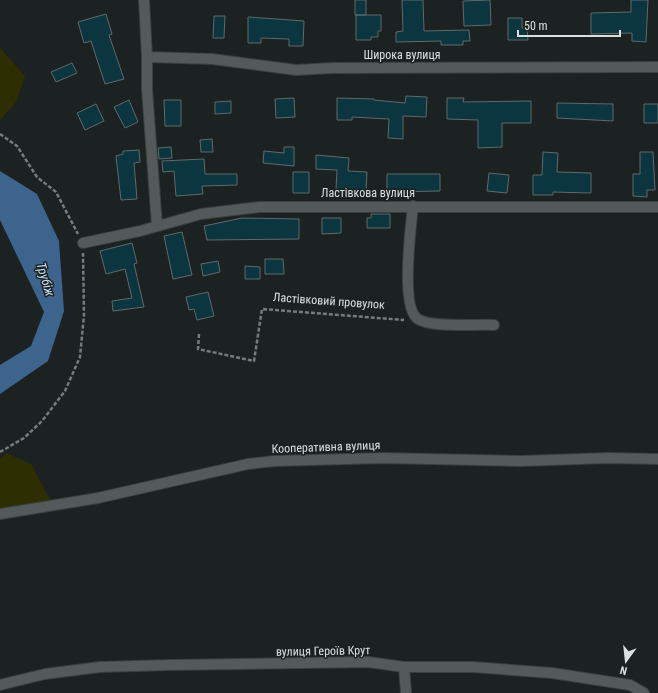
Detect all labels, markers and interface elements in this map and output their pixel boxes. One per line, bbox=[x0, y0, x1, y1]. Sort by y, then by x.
scale bar bbox=[518, 12, 620, 38]
text: 50 m bbox=[524, 19, 548, 33]
street label: Широка вулиця bbox=[363, 48, 441, 62]
street label: Ластівкова вулиця bbox=[321, 186, 415, 200]
water label: Трубіж bbox=[33, 260, 58, 299]
street label: Ластівковий провулок bbox=[273, 290, 386, 312]
street label: Кооперативна вулиця bbox=[271, 438, 381, 456]
north arrow bbox=[606, 641, 646, 681]
street label: вулиця Героїв Крут bbox=[276, 643, 370, 659]
text: N bbox=[618, 663, 628, 677]

